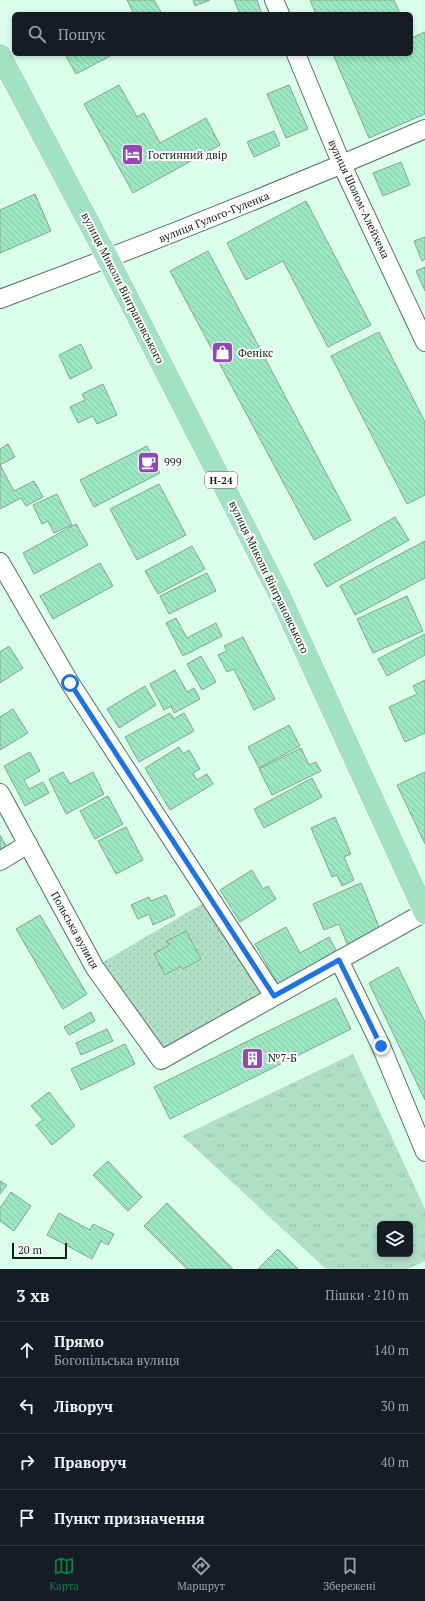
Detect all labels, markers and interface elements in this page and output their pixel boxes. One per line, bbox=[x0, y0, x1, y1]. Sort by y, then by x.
search box bbox=[12, 12, 413, 56]
icon: search bbox=[26, 23, 48, 45]
text: Пошук bbox=[58, 24, 105, 44]
street label: вулиця Шолом-Алейхема bbox=[325, 137, 393, 261]
hotel icon: Гостинний двір bbox=[120, 142, 146, 168]
place label: Гостинний двір bbox=[148, 148, 227, 162]
street label: вулиця Гулого-Гуленка bbox=[157, 188, 272, 246]
street label: вулиця Миколи Вінграновського bbox=[79, 210, 167, 366]
shop icon: Фенікс bbox=[209, 340, 235, 366]
place label: Фенікс bbox=[238, 346, 273, 360]
cafe icon: 999 bbox=[135, 449, 161, 475]
place label: 999 bbox=[164, 455, 182, 469]
road number: Н-24 bbox=[205, 472, 237, 488]
street label: вулиця Миколи Вінграновського bbox=[226, 499, 312, 655]
route start bbox=[61, 674, 79, 692]
street label: Польська вулиця bbox=[48, 889, 102, 971]
route end bbox=[372, 1037, 390, 1055]
building icon: №7-Б bbox=[240, 1045, 266, 1071]
place label: №7-Б bbox=[268, 1051, 297, 1065]
map controls bbox=[377, 1221, 413, 1257]
button: layers bbox=[377, 1221, 413, 1257]
scale bar bbox=[12, 1241, 67, 1260]
text: 20 m bbox=[18, 1243, 42, 1257]
text: 3 хв bbox=[16, 1284, 49, 1307]
text: Пішки · 210 m bbox=[325, 1286, 409, 1304]
text: Прямо bbox=[54, 1331, 104, 1351]
icon: ahead bbox=[16, 1339, 38, 1361]
text: 140 m bbox=[374, 1341, 409, 1359]
text: Богопільська вулиця bbox=[54, 1351, 180, 1369]
icon: left bbox=[16, 1395, 38, 1417]
text: Ліворуч bbox=[54, 1396, 113, 1416]
text: 30 m bbox=[381, 1397, 409, 1415]
icon: right bbox=[16, 1451, 38, 1473]
text: Праворуч bbox=[54, 1452, 127, 1472]
text: 40 m bbox=[381, 1453, 409, 1471]
icon: arrive bbox=[16, 1507, 38, 1529]
text: Пункт призначення bbox=[54, 1508, 205, 1528]
tab: Карта bbox=[49, 1555, 79, 1593]
tab: Маршрут bbox=[177, 1555, 225, 1593]
tab: Збережені bbox=[323, 1555, 376, 1593]

